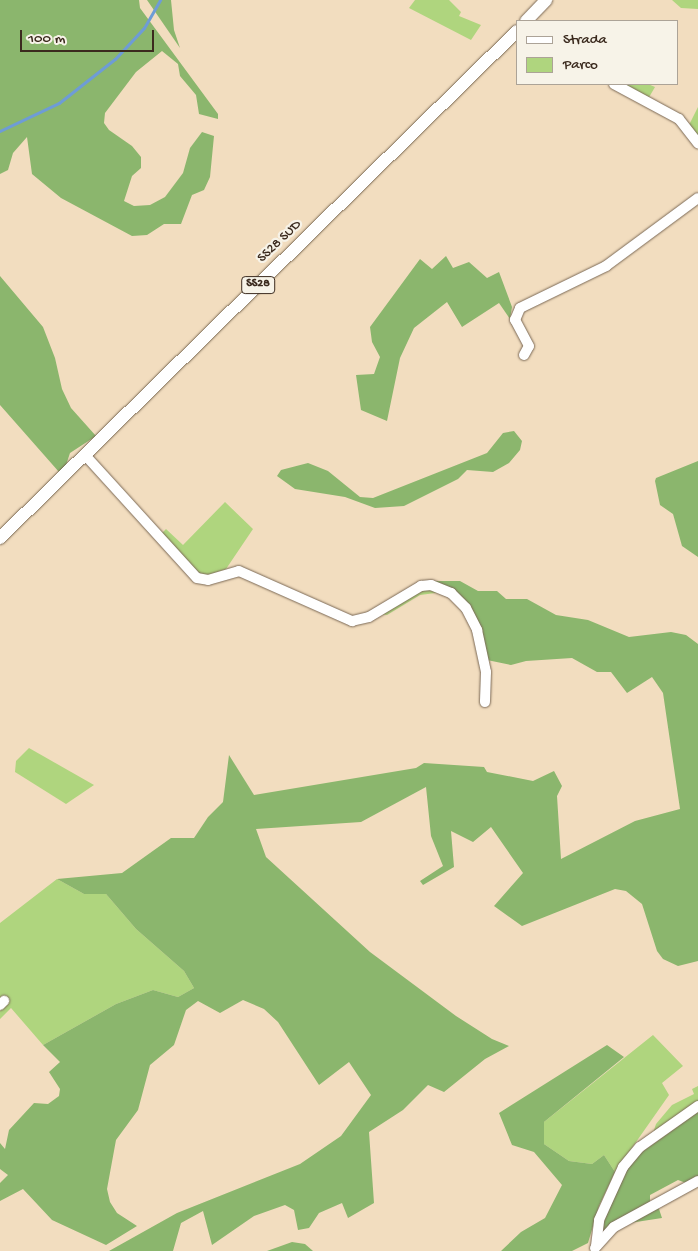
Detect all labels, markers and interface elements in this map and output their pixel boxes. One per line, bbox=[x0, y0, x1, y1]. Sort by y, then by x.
scale bar bbox=[22, 20, 156, 52]
legend bbox=[516, 20, 678, 85]
text: 100 m bbox=[28, 30, 65, 48]
text: Strada bbox=[563, 31, 607, 49]
text: Parco bbox=[563, 56, 598, 74]
street label: SS28 SUD bbox=[255, 217, 305, 267]
road number: SS28 bbox=[240, 276, 276, 294]

